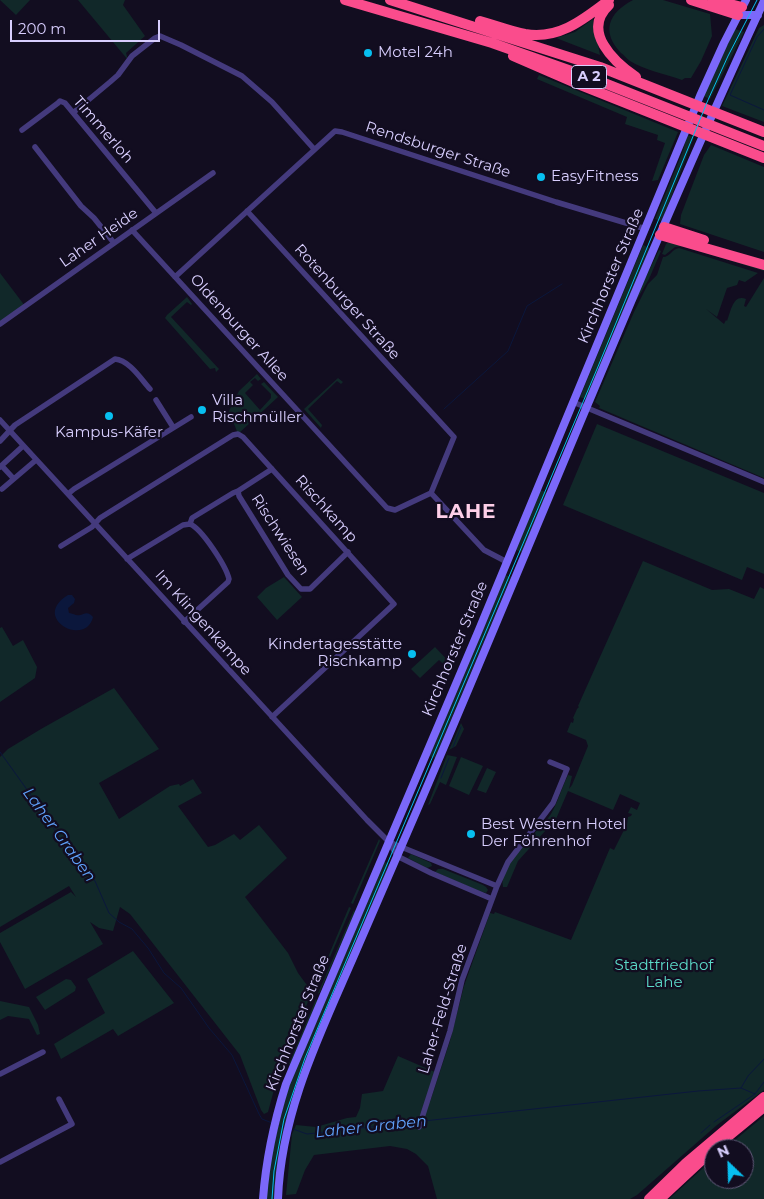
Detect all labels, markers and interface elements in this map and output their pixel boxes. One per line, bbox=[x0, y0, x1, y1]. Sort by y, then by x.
scale bar bbox=[12, 10, 162, 42]
text: 200 m bbox=[18, 19, 66, 38]
place label: Motel 24h bbox=[378, 44, 453, 62]
marker: Motel 24h bbox=[362, 47, 374, 59]
road number: A 2 bbox=[572, 66, 606, 88]
street label: Timmerloh bbox=[69, 93, 137, 167]
street label: Rendsburger Straße bbox=[363, 118, 513, 182]
place label: EasyFitness bbox=[551, 168, 639, 186]
marker: EasyFitness bbox=[535, 171, 547, 183]
street label: Laher Heide bbox=[56, 204, 142, 272]
street label: Kirchhorster Straße bbox=[574, 206, 648, 346]
street label: Rotenburger Straße bbox=[290, 241, 404, 363]
street label: Oldenburger Allee bbox=[186, 271, 292, 385]
place label: Villa Rischmüller bbox=[212, 392, 302, 427]
marker: Villa Rischmüller bbox=[196, 404, 208, 416]
marker: Kampus-Käfer bbox=[103, 410, 115, 422]
place label: Kampus-Käfer bbox=[55, 424, 163, 442]
street label: Rischkamp bbox=[291, 472, 361, 546]
street label: Rischwiesen bbox=[247, 491, 313, 579]
district label: LAHE bbox=[435, 500, 497, 524]
street label: Im Klingenkampe bbox=[151, 567, 255, 679]
street label: Kirchhorster Straße bbox=[418, 579, 492, 719]
place label: Kindertagesstätte Rischkamp bbox=[268, 636, 402, 671]
marker: Kindertagesstätte Rischkamp bbox=[406, 648, 418, 660]
water label: Laher Graben bbox=[18, 784, 100, 886]
place label: Best Western Hotel Der Föhrenhof bbox=[481, 816, 626, 851]
marker: Best Western Hotel Der Föhrenhof bbox=[465, 828, 477, 840]
street label: Laher-Feld-Straße bbox=[415, 942, 471, 1076]
street label: Kirchhorster Straße bbox=[262, 952, 334, 1094]
park label: Stadtfriedhof Lahe bbox=[615, 957, 713, 992]
water label: Laher Graben bbox=[314, 1112, 428, 1142]
north arrow bbox=[704, 1139, 754, 1189]
text: N bbox=[714, 1141, 732, 1162]

